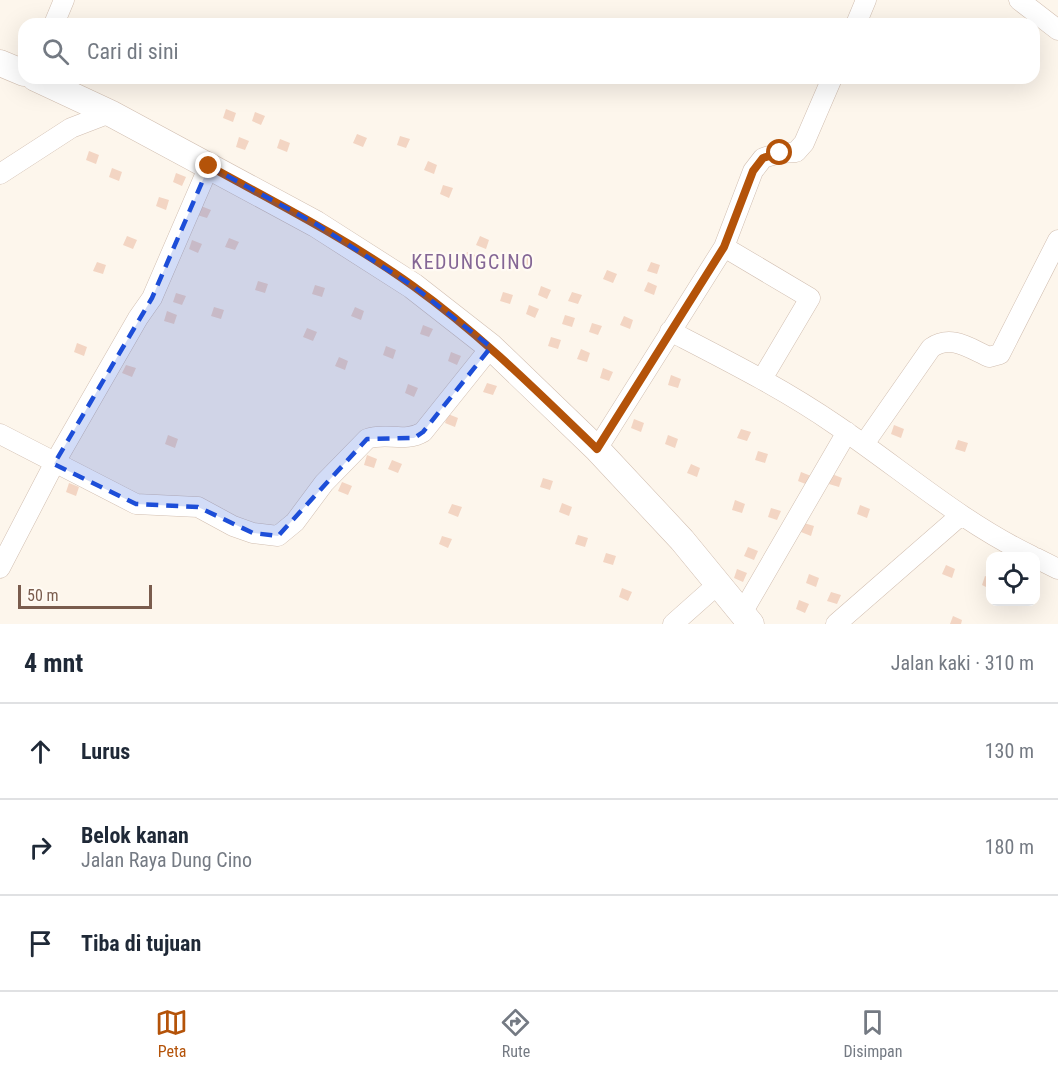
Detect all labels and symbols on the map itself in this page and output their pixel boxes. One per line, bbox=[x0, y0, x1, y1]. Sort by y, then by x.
route start bbox=[766, 139, 792, 165]
route end bbox=[195, 152, 221, 178]
district label: KEDUNGCINO bbox=[411, 250, 535, 274]
scale bar bbox=[18, 582, 152, 610]

